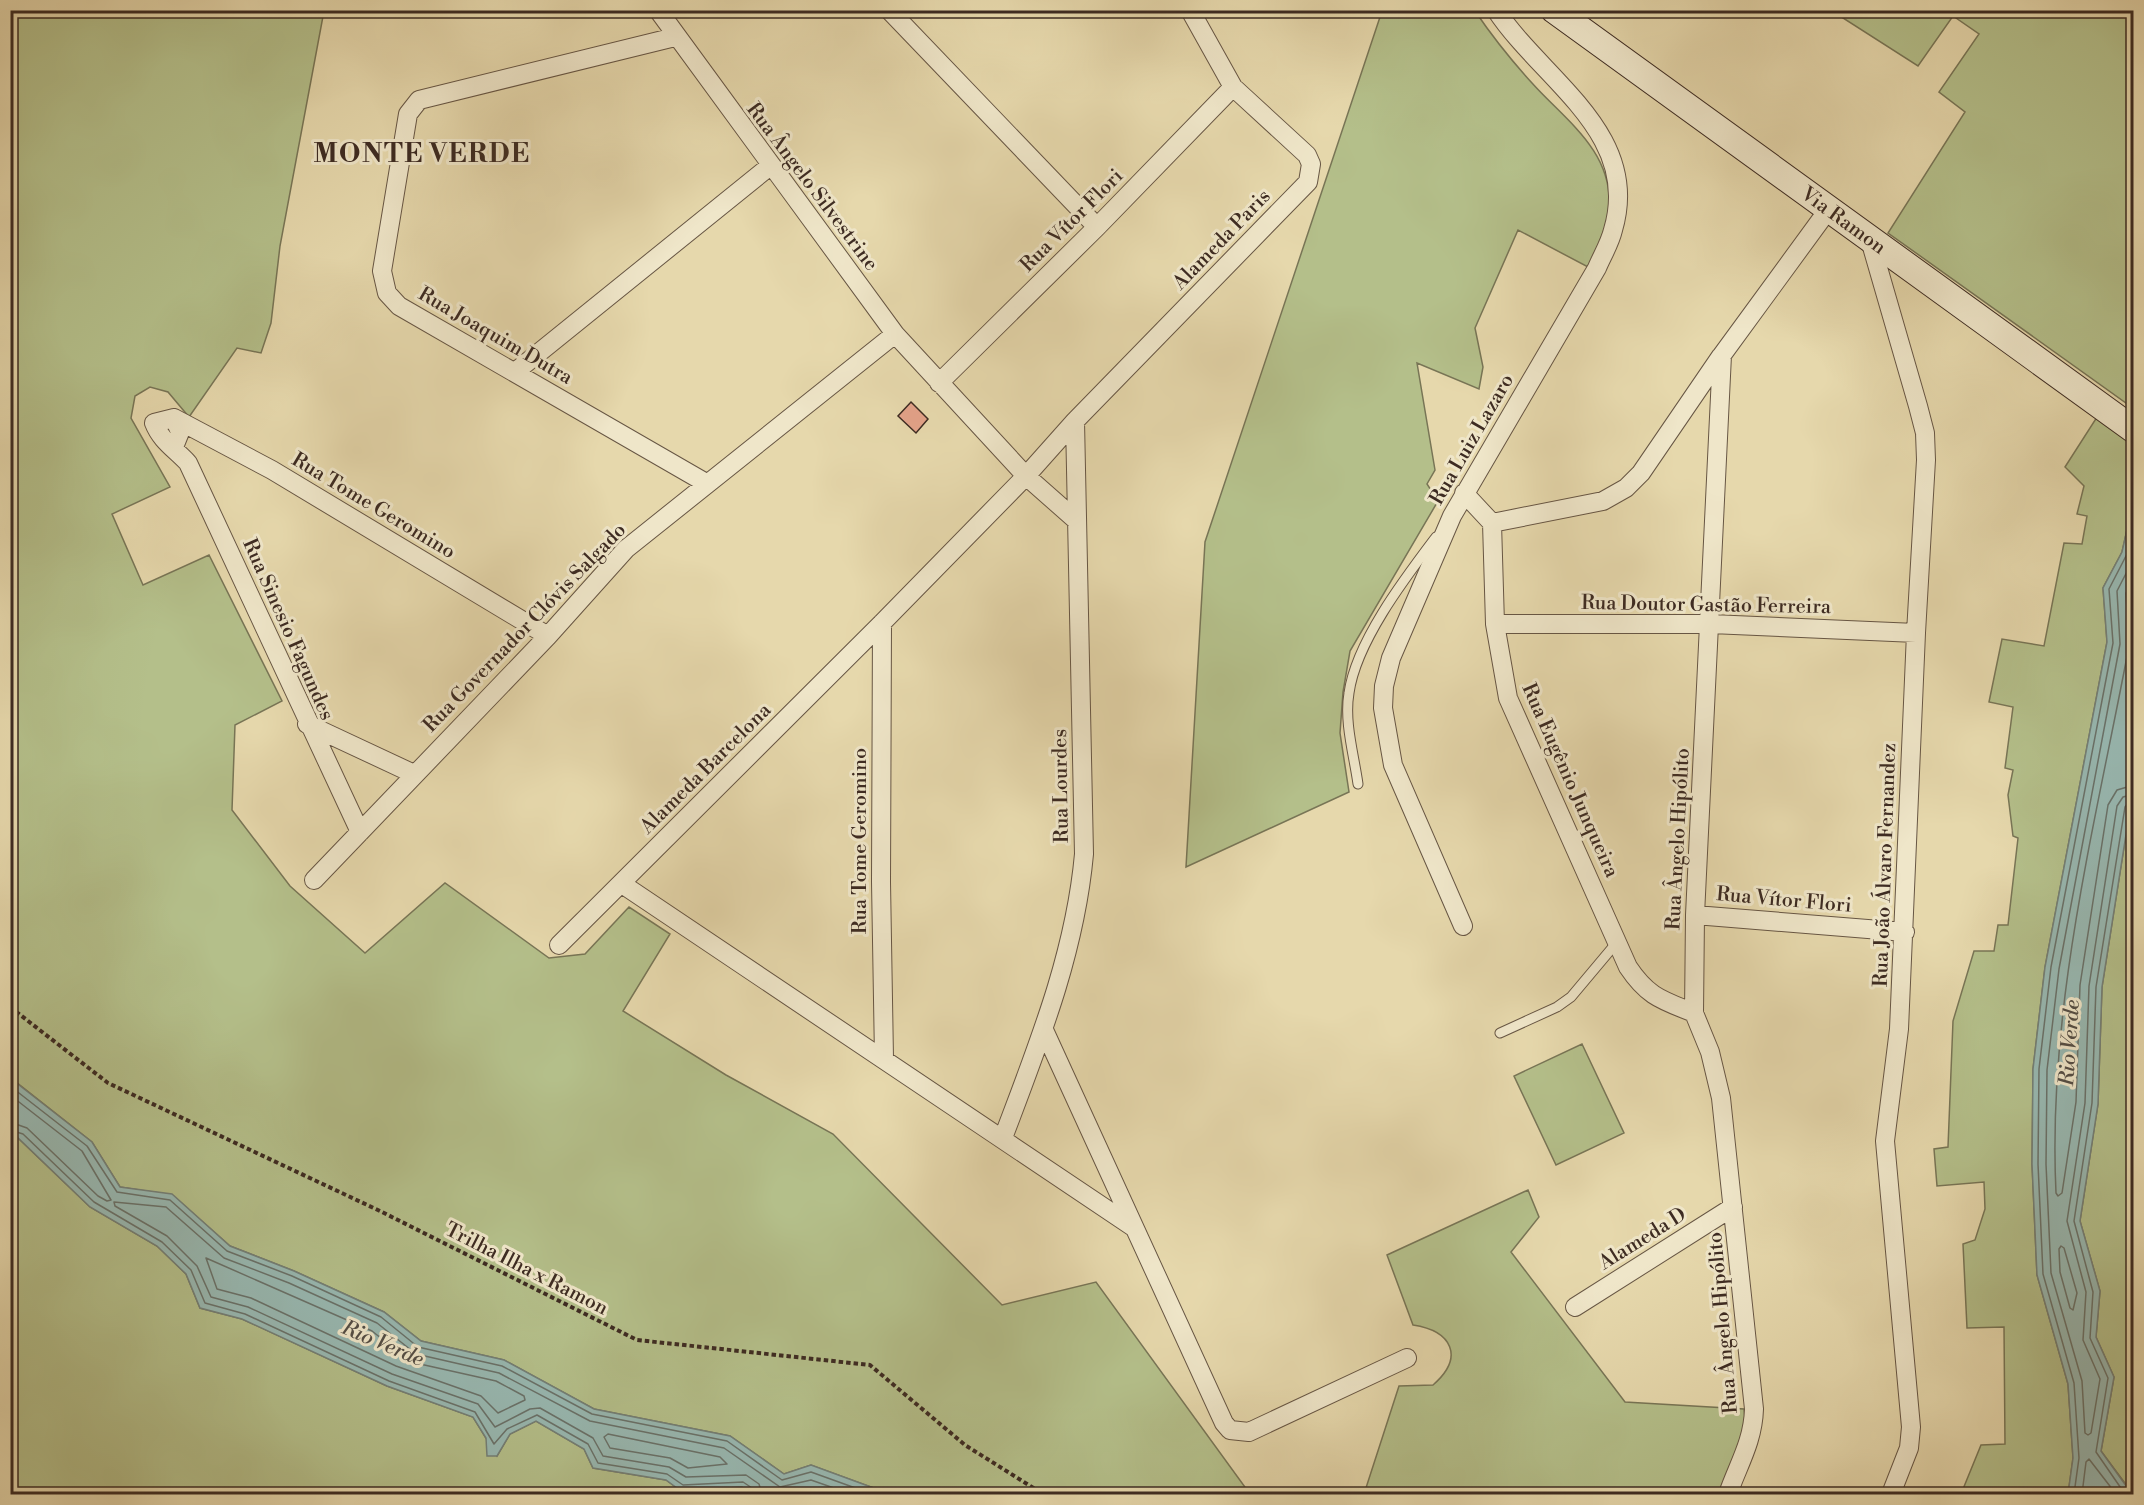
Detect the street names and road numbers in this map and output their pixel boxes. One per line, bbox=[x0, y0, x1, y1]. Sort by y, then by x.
street label: Rua Ângelo Silvestrine bbox=[740, 97, 884, 276]
street label: Rua Vítor Flori bbox=[1015, 164, 1129, 278]
street label: Via Ramon bbox=[1795, 181, 1891, 260]
street label: Alameda Paris bbox=[1167, 185, 1276, 296]
street label: Rua Joaquim Dutra bbox=[414, 282, 578, 391]
street label: Rua Luiz Lazaro bbox=[1425, 370, 1520, 510]
street label: Rua Tome Geromino bbox=[287, 448, 460, 565]
street label: Rua Governador Clóvis Salgado bbox=[418, 518, 632, 738]
street label: Rua Sinesio Fagundes bbox=[236, 535, 339, 724]
street label: Rua Doutor Gastão Ferreira bbox=[1581, 591, 1832, 620]
street label: Rua Eugênio Junqueira bbox=[1516, 680, 1624, 882]
street label: Alameda Barcelona bbox=[635, 698, 777, 840]
street label: Rua Lourdes bbox=[1048, 729, 1075, 843]
street label: Rua João Álvaro Fernandez bbox=[1868, 743, 1902, 988]
street label: Rua Ângelo Hipólito bbox=[1660, 747, 1696, 931]
street label: Rua Tome Geromino bbox=[848, 748, 873, 934]
street label: Rua Vítor Flori bbox=[1715, 882, 1853, 919]
street label: Alameda D bbox=[1594, 1203, 1691, 1277]
street label: Trilha Ilha x Ramon bbox=[440, 1217, 612, 1321]
street label: Rua Ângelo Hipólito bbox=[1702, 1231, 1744, 1415]

